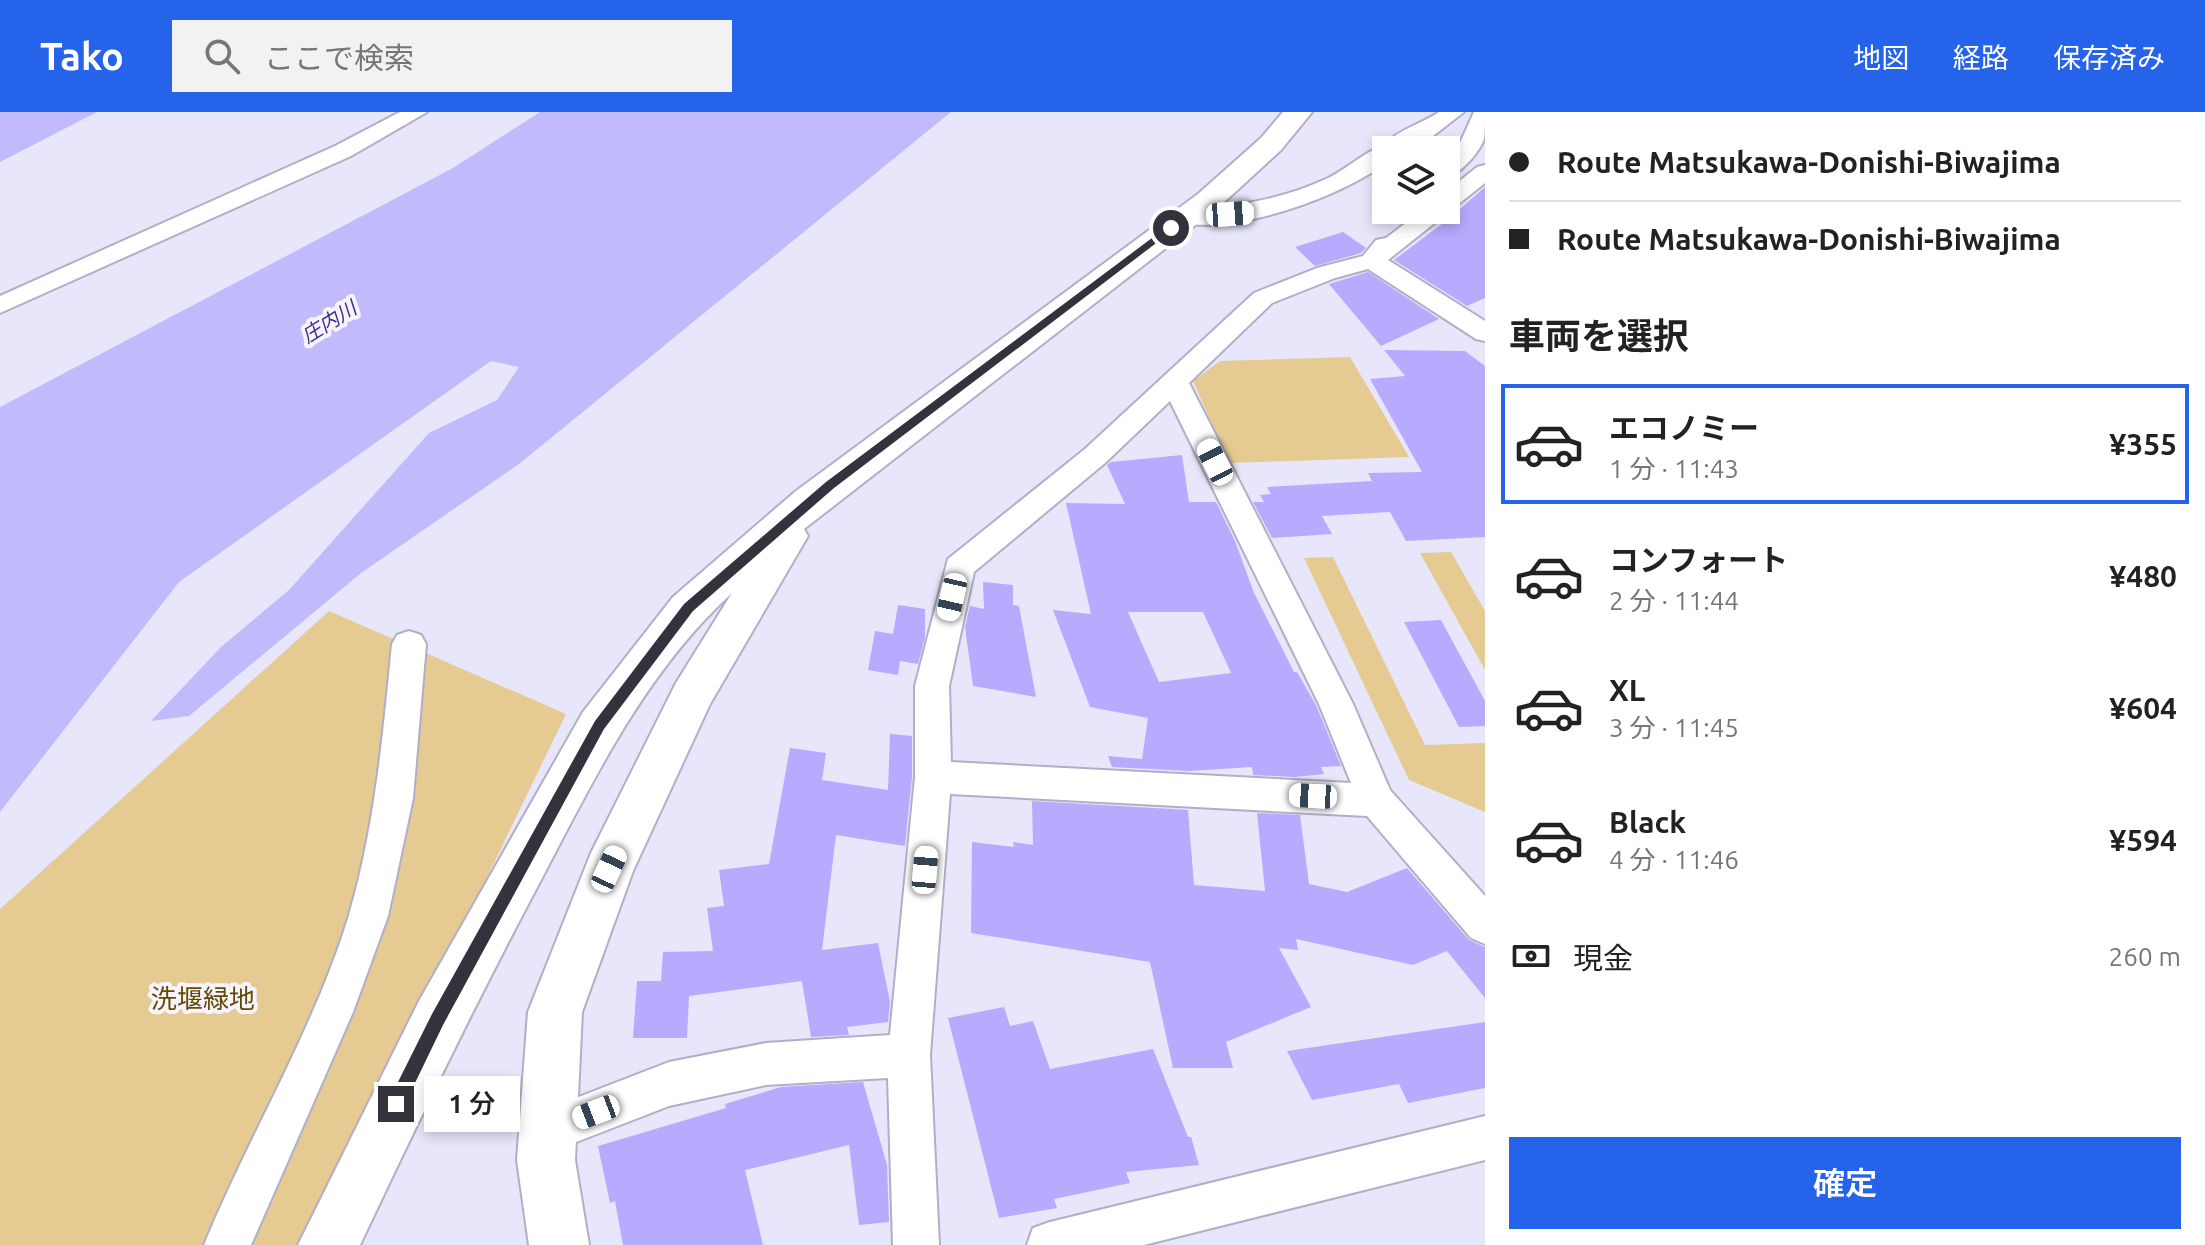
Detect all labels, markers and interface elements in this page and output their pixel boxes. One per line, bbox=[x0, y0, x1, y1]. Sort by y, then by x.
search box bbox=[172, 20, 732, 92]
icon: search bbox=[200, 34, 244, 78]
text: Tako bbox=[40, 35, 124, 77]
text: ここで検索 bbox=[264, 41, 414, 75]
text: 地図 bbox=[1853, 42, 1909, 73]
text: 経路 bbox=[1953, 42, 2009, 73]
text: 保存済み bbox=[2053, 42, 2165, 73]
map controls bbox=[1372, 136, 1460, 224]
button: layers bbox=[1372, 136, 1460, 224]
text: Route Matsukawa-Donishi-Biwajima bbox=[1557, 145, 2061, 179]
car bbox=[1205, 200, 1255, 228]
route start bbox=[1153, 210, 1189, 246]
text: Route Matsukawa-Donishi-Biwajima bbox=[1557, 222, 2061, 256]
water label: 庄内川 bbox=[297, 295, 362, 347]
text: 車両を選択 bbox=[1509, 315, 1689, 356]
icon: car bbox=[1513, 408, 1585, 480]
text: エコノミー bbox=[1609, 411, 1759, 445]
text: ¥355 bbox=[2109, 427, 2177, 461]
car bbox=[1193, 435, 1237, 489]
text: 1 分 · 11:43 bbox=[1609, 454, 1739, 483]
icon: car bbox=[1513, 540, 1585, 612]
text: コンフォート bbox=[1609, 543, 1788, 577]
text: ¥480 bbox=[2109, 559, 2177, 593]
car bbox=[935, 571, 969, 623]
text: 2 分 · 11:44 bbox=[1609, 586, 1739, 615]
icon: car bbox=[1513, 672, 1585, 744]
text: XL bbox=[1609, 673, 1645, 707]
text: ¥604 bbox=[2109, 691, 2177, 725]
text: 3 分 · 11:45 bbox=[1609, 713, 1739, 742]
car bbox=[1288, 783, 1338, 809]
icon: car bbox=[1513, 804, 1585, 876]
text: Black bbox=[1609, 805, 1686, 839]
text: ¥594 bbox=[2109, 823, 2177, 857]
car bbox=[588, 842, 630, 896]
car bbox=[911, 845, 939, 895]
text: 4 分 · 11:46 bbox=[1609, 845, 1739, 874]
icon: cash bbox=[1509, 934, 1553, 978]
text: 現金 bbox=[1573, 941, 1633, 975]
text: 260 m bbox=[2109, 942, 2181, 971]
park label: 洗堰緑地 bbox=[151, 984, 255, 1013]
callout: 1 分 bbox=[424, 1076, 520, 1132]
route end bbox=[378, 1086, 414, 1122]
text: 1 分 bbox=[449, 1089, 495, 1118]
car bbox=[569, 1092, 623, 1132]
button: 確定 bbox=[1509, 1137, 2181, 1229]

